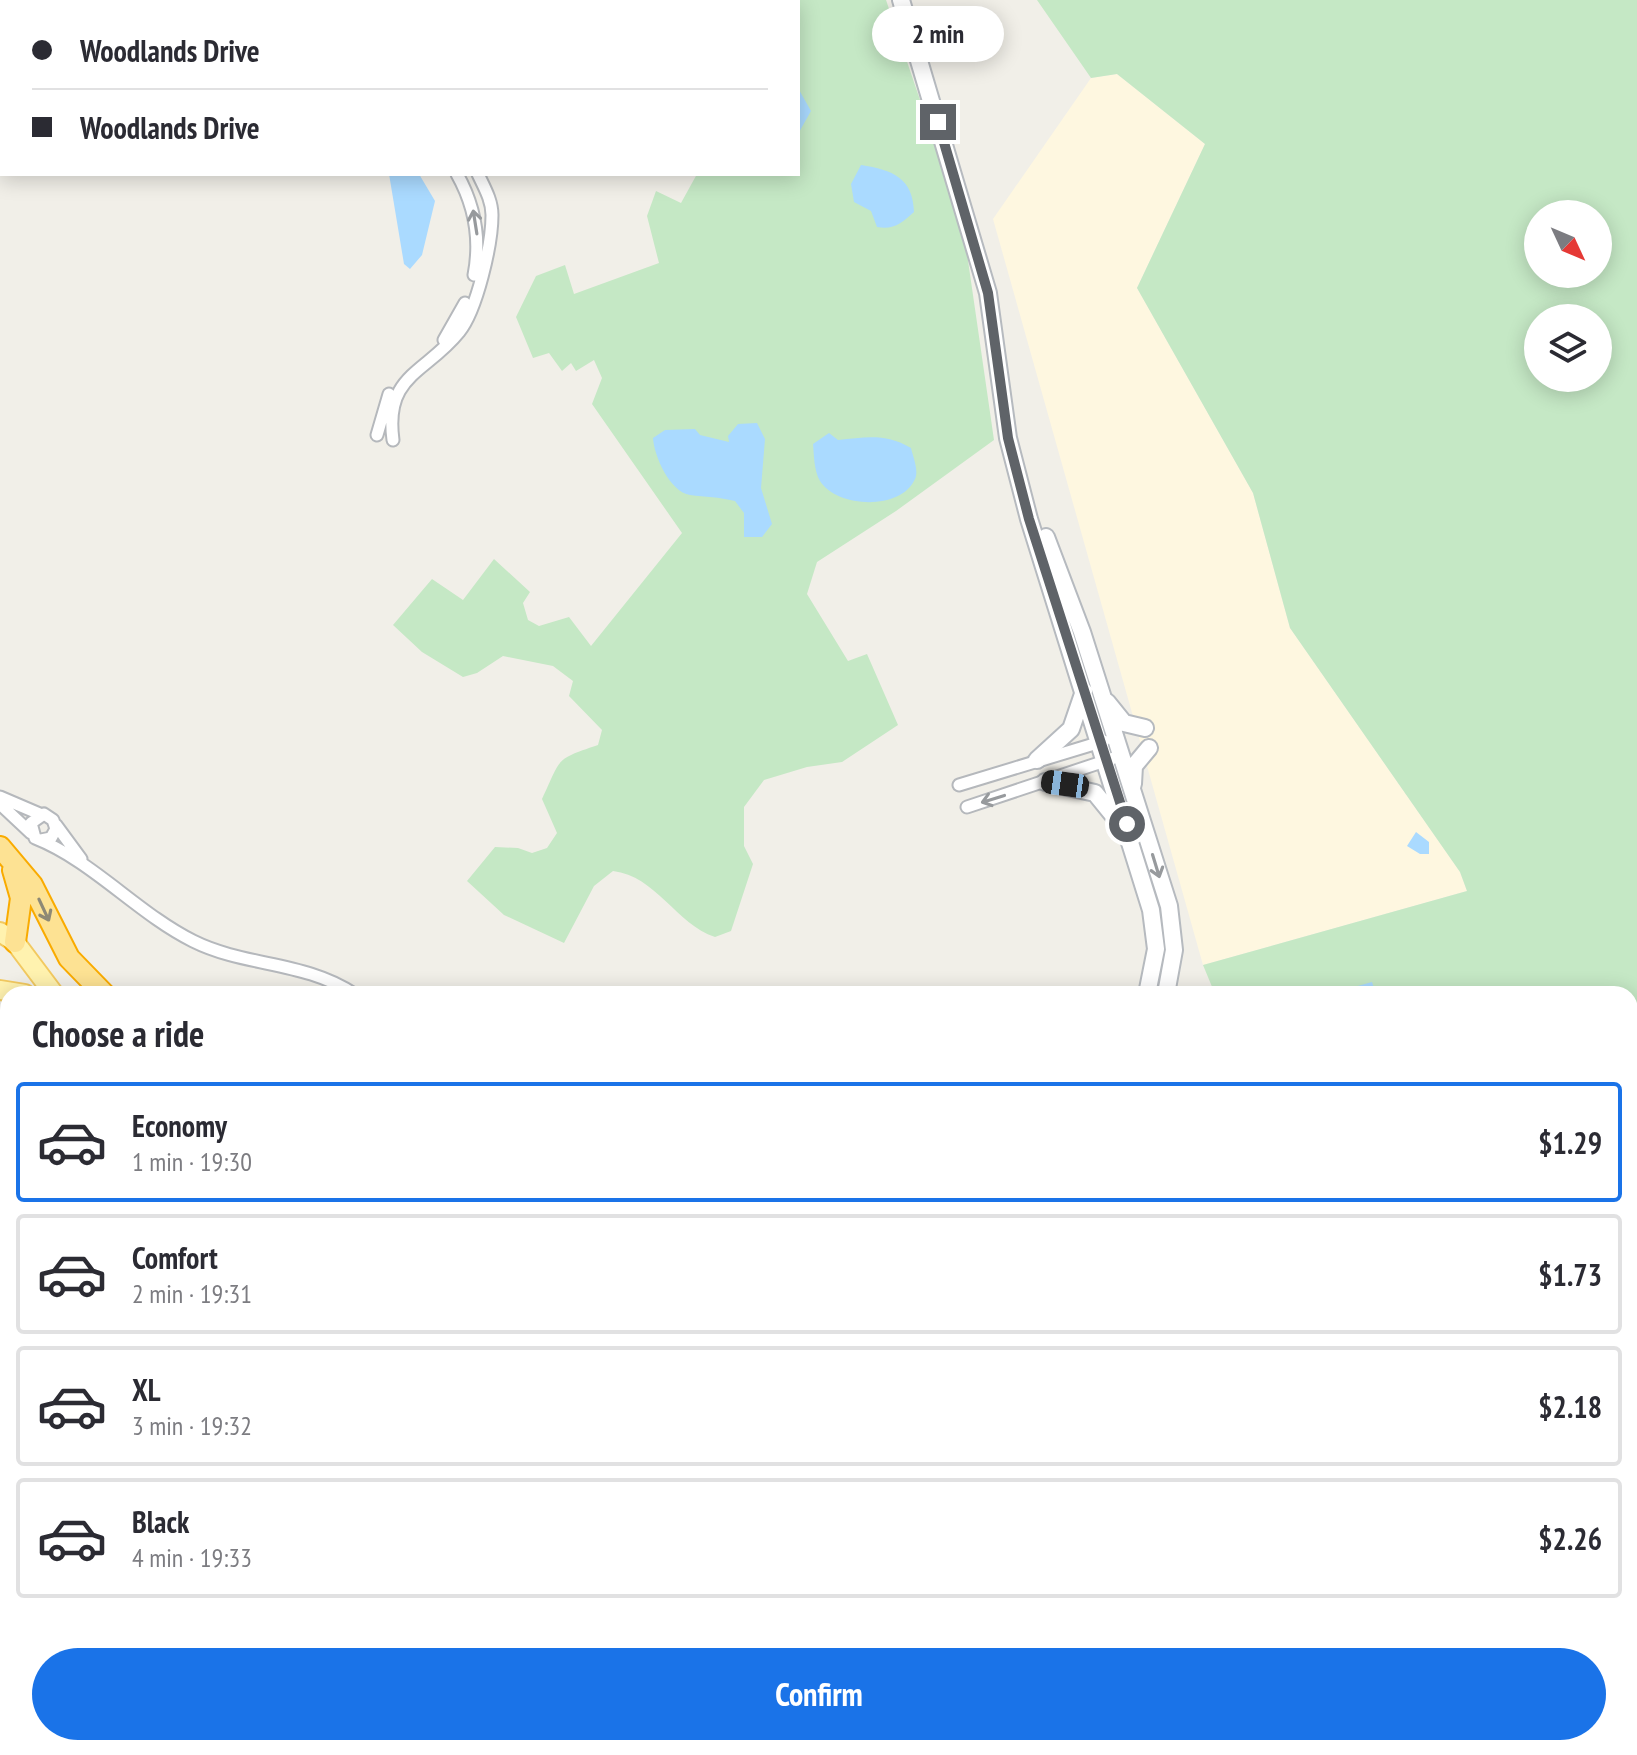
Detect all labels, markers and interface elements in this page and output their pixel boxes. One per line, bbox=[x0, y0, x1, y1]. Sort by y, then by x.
callout: 2 min bbox=[872, 6, 1004, 62]
text: 2 min bbox=[912, 17, 964, 50]
text: Woodlands Drive bbox=[80, 31, 260, 70]
route end bbox=[920, 104, 956, 140]
text: Woodlands Drive bbox=[80, 108, 260, 147]
north arrow bbox=[1524, 200, 1612, 288]
map controls bbox=[1524, 200, 1612, 392]
one-way arrow bbox=[467, 210, 482, 235]
button: layers bbox=[1524, 304, 1612, 392]
car bbox=[1040, 769, 1090, 799]
one-way arrow bbox=[980, 792, 1005, 807]
route start bbox=[1109, 806, 1145, 842]
one-way arrow bbox=[1150, 853, 1164, 878]
one-way arrow bbox=[37, 898, 52, 922]
text: Choose a ride bbox=[32, 1010, 204, 1057]
icon: car bbox=[36, 1106, 108, 1178]
text: Economy bbox=[132, 1106, 227, 1145]
text: $1.29 bbox=[1538, 1123, 1602, 1162]
text: 1 min · 19:30 bbox=[132, 1145, 252, 1178]
icon: car bbox=[36, 1238, 108, 1310]
text: Comfort bbox=[132, 1238, 218, 1277]
text: $1.73 bbox=[1538, 1255, 1602, 1294]
text: 2 min · 19:31 bbox=[132, 1277, 252, 1310]
icon: car bbox=[36, 1370, 108, 1442]
text: XL bbox=[132, 1370, 161, 1409]
text: $2.18 bbox=[1538, 1387, 1602, 1426]
text: 3 min · 19:32 bbox=[132, 1409, 252, 1442]
icon: car bbox=[36, 1502, 108, 1574]
text: Black bbox=[132, 1502, 189, 1541]
text: $2.26 bbox=[1538, 1519, 1602, 1558]
text: 4 min · 19:33 bbox=[132, 1541, 252, 1574]
button: Confirm bbox=[32, 1648, 1606, 1740]

